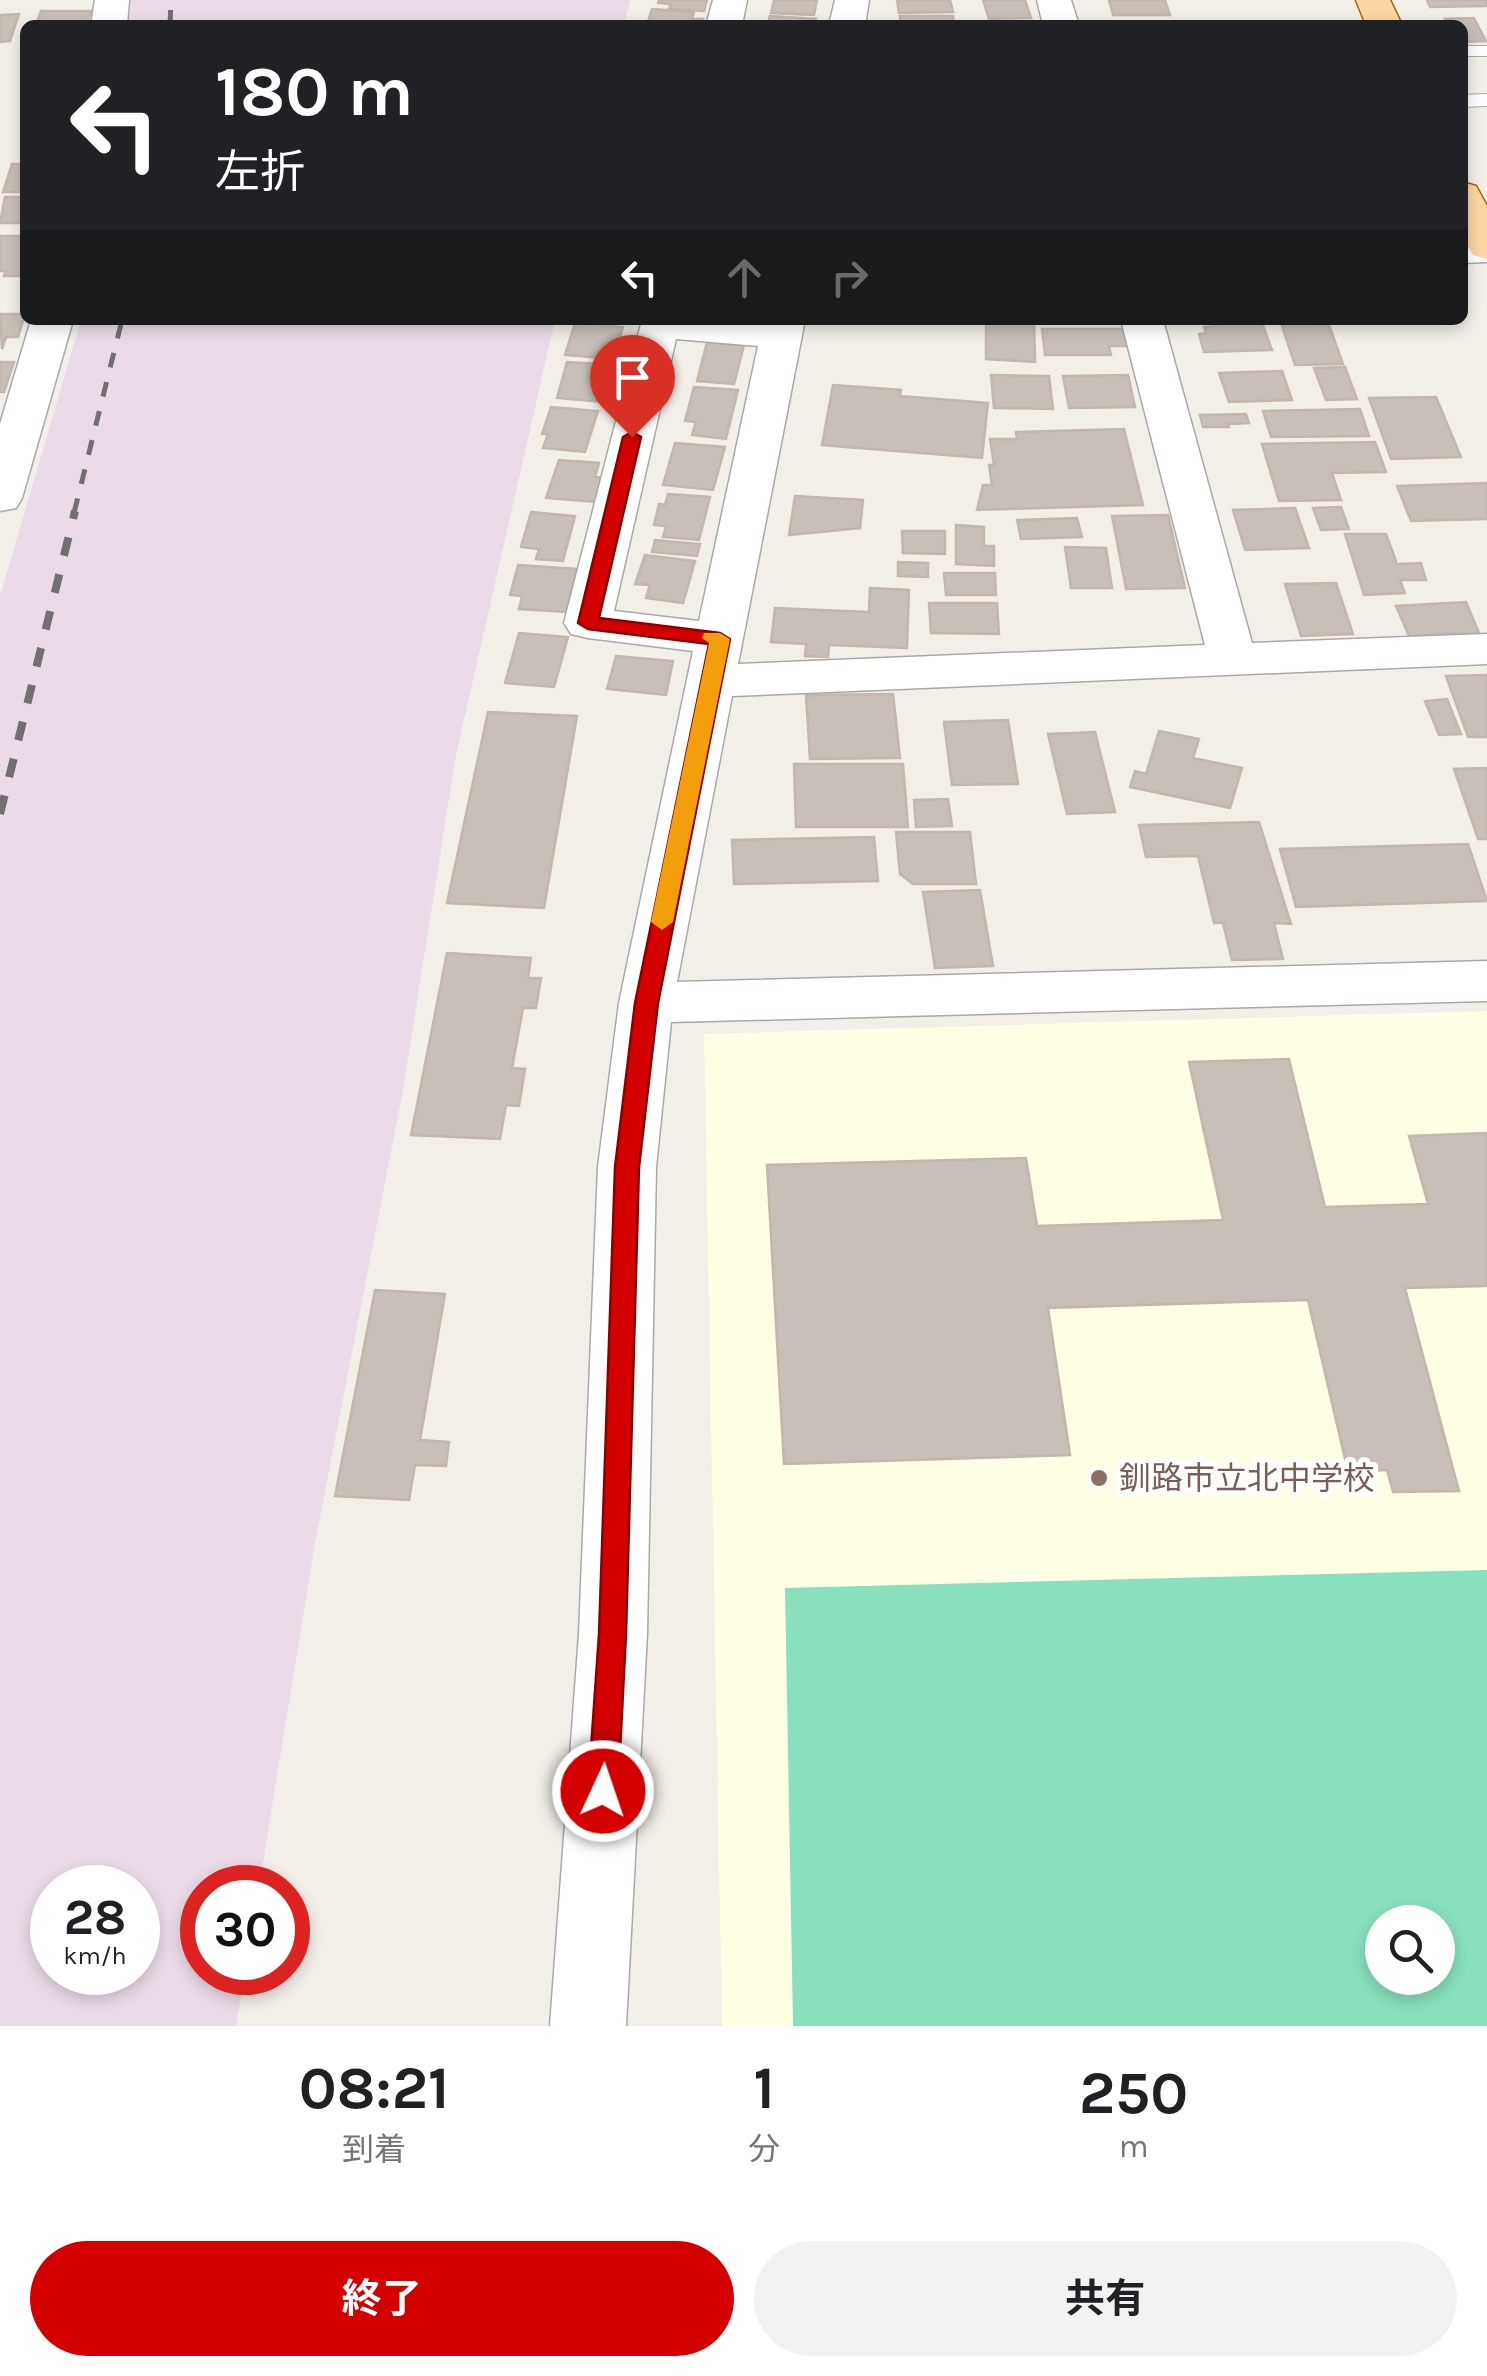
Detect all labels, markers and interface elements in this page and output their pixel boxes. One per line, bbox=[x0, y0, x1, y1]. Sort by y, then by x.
text: 180 m bbox=[215, 51, 414, 133]
icon: left bbox=[50, 60, 180, 190]
text: 左折 bbox=[215, 146, 305, 198]
icon: left bbox=[612, 250, 667, 305]
icon: ahead bbox=[717, 250, 772, 305]
icon: right bbox=[822, 250, 877, 305]
pin bbox=[590, 335, 675, 438]
icon: arrive bbox=[605, 350, 660, 405]
place label: 釧路市立北中学校 bbox=[1119, 1460, 1375, 1497]
marker: 釧路市立北中学校 bbox=[1088, 1467, 1110, 1489]
position arrow bbox=[551, 1739, 655, 1843]
speed limit sign: 30 bbox=[180, 1865, 310, 1995]
text: 28 bbox=[64, 1888, 126, 1947]
map controls bbox=[1365, 1905, 1455, 1995]
button: search bbox=[1365, 1905, 1455, 1995]
text: km/h bbox=[63, 1941, 127, 1970]
text: 08:21 bbox=[299, 2053, 449, 2123]
text: 1 bbox=[754, 2053, 775, 2123]
text: 250 bbox=[1079, 2058, 1188, 2128]
text: m bbox=[1119, 2128, 1149, 2165]
text: 到着 bbox=[342, 2131, 406, 2168]
text: 分 bbox=[748, 2131, 780, 2168]
button: 終了 bbox=[30, 2241, 734, 2356]
button: 共有 bbox=[754, 2241, 1457, 2356]

